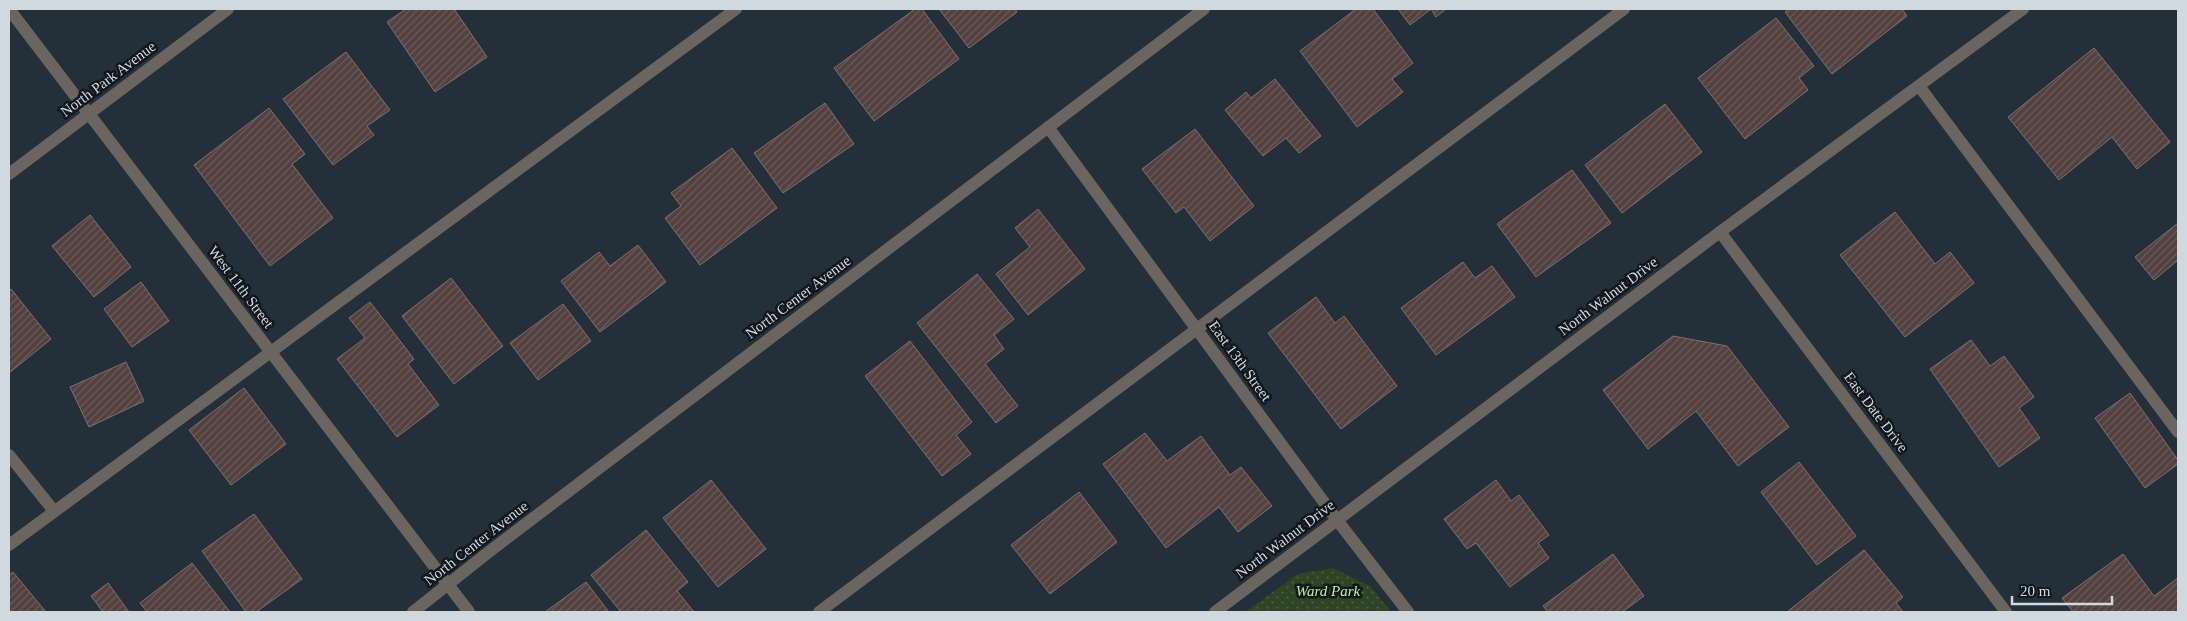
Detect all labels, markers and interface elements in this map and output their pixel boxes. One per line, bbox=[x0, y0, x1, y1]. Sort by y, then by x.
street label: North Park Avenue bbox=[57, 38, 159, 120]
street label: West 11th Street bbox=[205, 243, 277, 332]
street label: North Center Avenue bbox=[742, 252, 854, 342]
street label: North Walnut Drive bbox=[1556, 253, 1661, 338]
street label: East 13th Street bbox=[1206, 318, 1275, 405]
street label: East Date Drive bbox=[1841, 369, 1911, 455]
street label: North Walnut Drive bbox=[1233, 496, 1338, 581]
street label: North Center Avenue bbox=[421, 497, 531, 588]
scale bar bbox=[2012, 574, 2112, 606]
park label: Ward Park bbox=[1296, 583, 1360, 599]
text: 20 m bbox=[2020, 583, 2051, 599]

